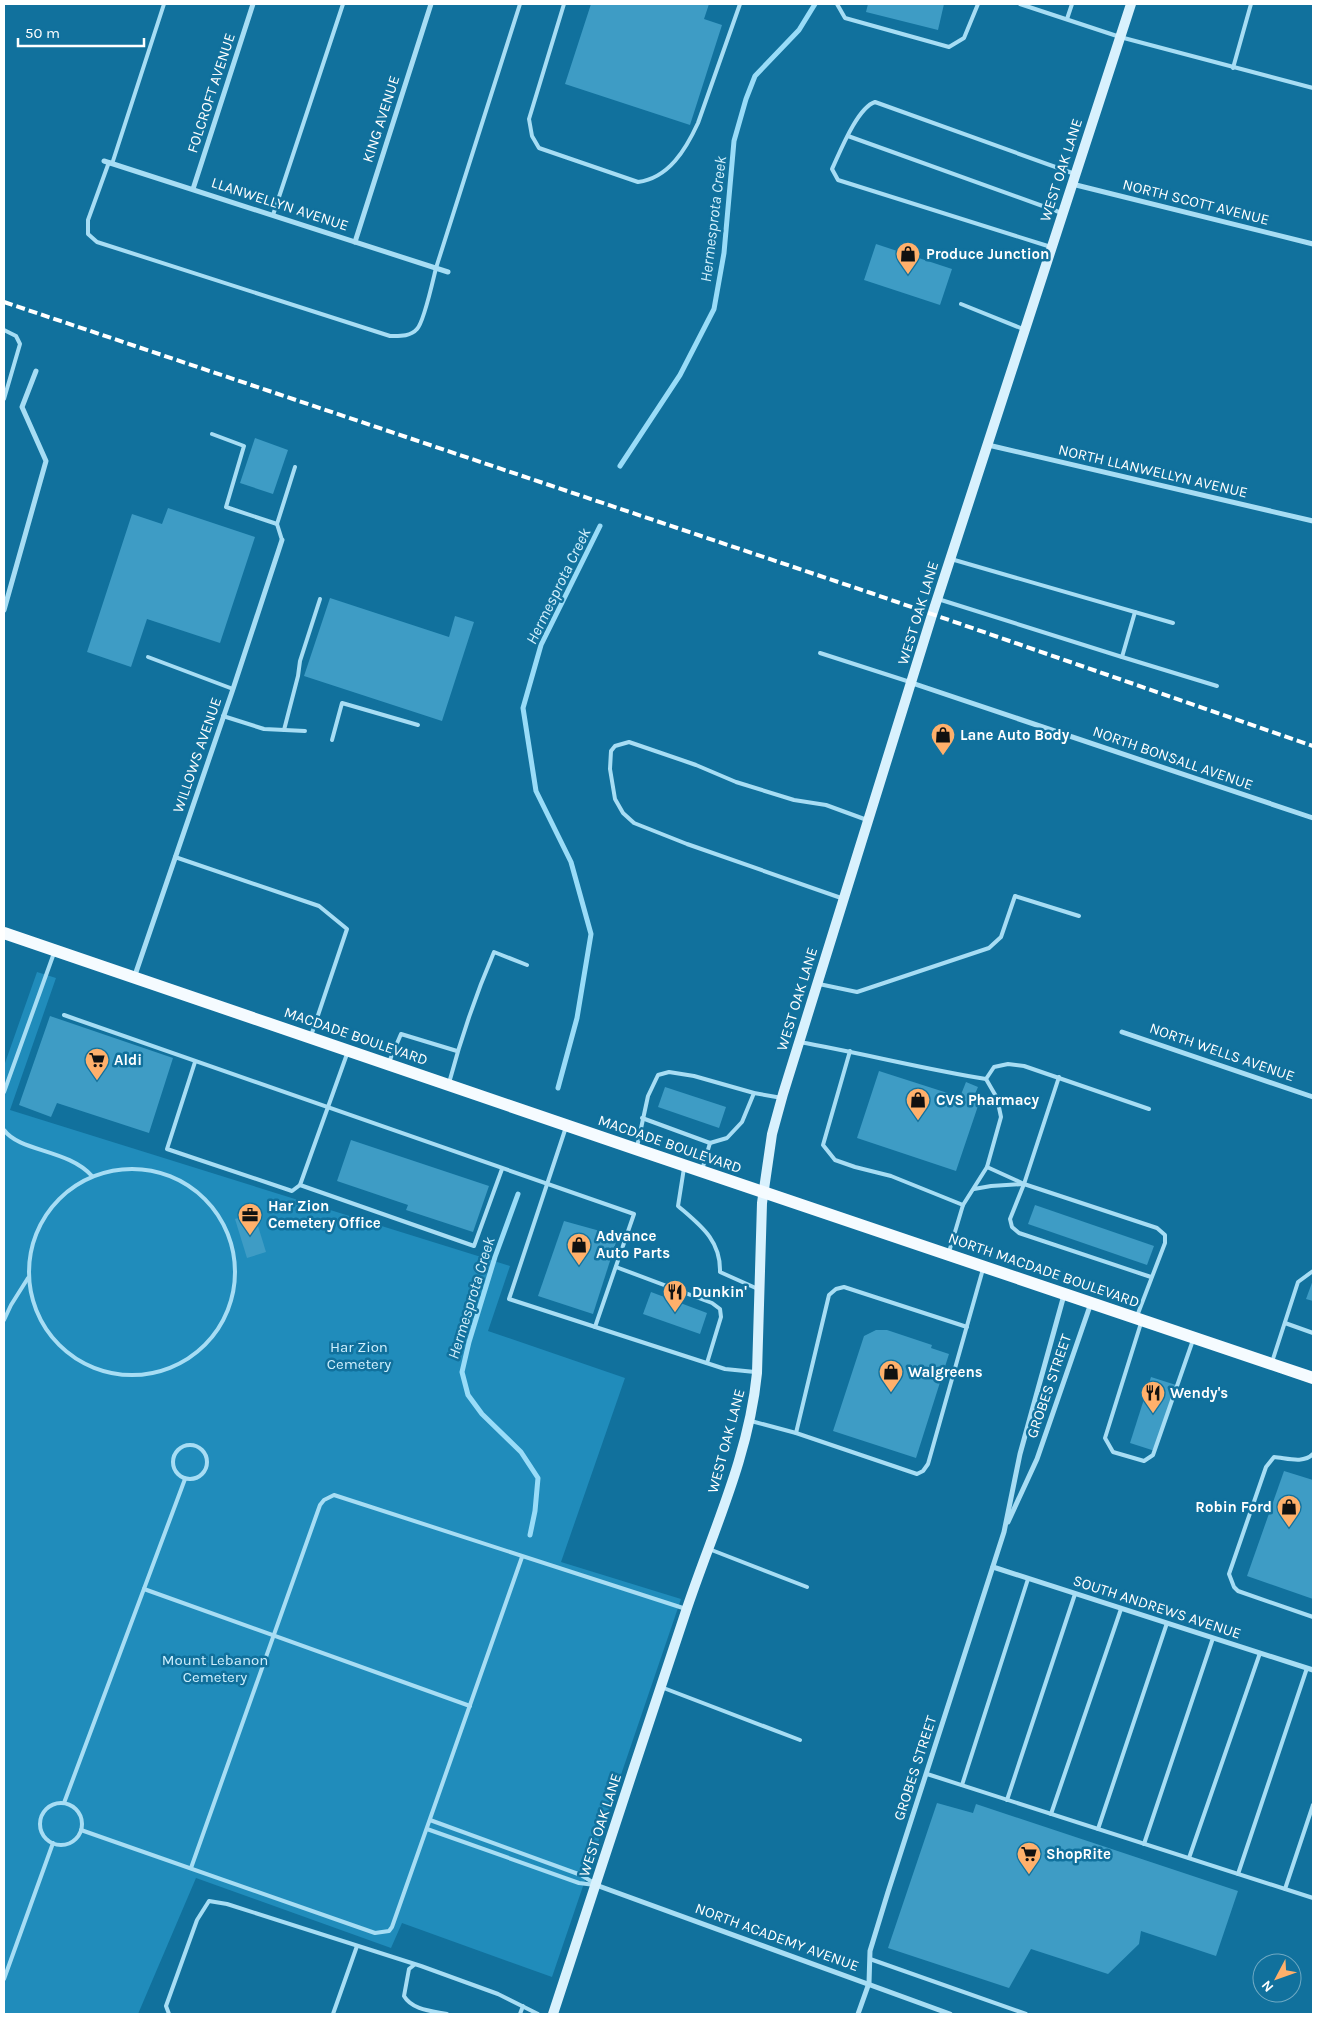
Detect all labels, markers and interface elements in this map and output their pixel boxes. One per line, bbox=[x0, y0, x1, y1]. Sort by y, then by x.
scale bar bbox=[18, 15, 144, 47]
text: 50 m bbox=[25, 24, 60, 42]
street label: FOLCROFT AVENUE bbox=[183, 31, 239, 155]
street label: KING AVENUE bbox=[358, 73, 404, 165]
street label: WEST OAK LANE bbox=[1036, 116, 1086, 224]
water label: Hermesprota Creek bbox=[696, 154, 730, 283]
street label: LLANWELLYN AVENUE bbox=[209, 173, 351, 235]
street label: NORTH SCOTT AVENUE bbox=[1121, 175, 1271, 229]
shop icon: Produce Junction bbox=[895, 241, 921, 275]
place label: Produce Junction bbox=[926, 245, 1049, 263]
street label: NORTH LLANWELLYN AVENUE bbox=[1057, 440, 1249, 502]
water label: Hermesprota Creek bbox=[522, 524, 595, 647]
street label: WEST OAK LANE bbox=[894, 559, 942, 667]
street label: WILLOWS AVENUE bbox=[169, 695, 225, 815]
shop icon: Lane Auto Body bbox=[930, 722, 956, 756]
street label: NORTH BONSALL AVENUE bbox=[1090, 722, 1256, 794]
place label: Lane Auto Body bbox=[960, 726, 1070, 744]
street label: WEST OAK LANE bbox=[773, 945, 821, 1053]
street label: MACDADE BOULEVARD bbox=[282, 1003, 430, 1069]
street label: NORTH WELLS AVENUE bbox=[1147, 1019, 1297, 1085]
supermarket icon: Aldi bbox=[84, 1047, 110, 1081]
place label: Aldi bbox=[114, 1051, 142, 1069]
shop icon: CVS Pharmacy bbox=[905, 1087, 931, 1121]
place label: CVS Pharmacy bbox=[936, 1091, 1040, 1109]
street label: MACDADE BOULEVARD bbox=[596, 1111, 744, 1177]
place label: Har Zion Cemetery Office bbox=[268, 1197, 381, 1232]
office icon: Har Zion Cemetery Office bbox=[237, 1202, 263, 1236]
place label: Advance Auto Parts bbox=[596, 1227, 670, 1262]
street label: NORTH MACDADE BOULEVARD bbox=[946, 1229, 1142, 1311]
shop icon: Advance Auto Parts bbox=[566, 1232, 592, 1266]
water label: Hermesprota Creek bbox=[443, 1234, 499, 1362]
restaurant icon: Dunkin' bbox=[662, 1279, 688, 1313]
place label: Dunkin' bbox=[692, 1283, 747, 1301]
street label: GROBES STREET bbox=[1023, 1331, 1075, 1440]
park label: Har Zion Cemetery bbox=[327, 1338, 391, 1373]
shop icon: Walgreens bbox=[878, 1359, 904, 1393]
place label: Walgreens bbox=[908, 1363, 983, 1381]
restaurant icon: Wendy's bbox=[1140, 1380, 1166, 1414]
place label: Wendy's bbox=[1170, 1384, 1228, 1402]
street label: WEST OAK LANE bbox=[703, 1387, 749, 1495]
shop icon: Robin Ford bbox=[1276, 1494, 1302, 1528]
place label: Robin Ford bbox=[1195, 1498, 1272, 1516]
street label: SOUTH ANDREWS AVENUE bbox=[1071, 1571, 1243, 1643]
park label: Mount Lebanon Cemetery bbox=[162, 1651, 268, 1686]
street label: GROBES STREET bbox=[890, 1713, 941, 1823]
street label: WEST OAK LANE bbox=[575, 1771, 625, 1879]
supermarket icon: ShopRite bbox=[1016, 1841, 1042, 1875]
place label: ShopRite bbox=[1046, 1845, 1111, 1863]
street label: NORTH ACADEMY AVENUE bbox=[693, 1899, 861, 1975]
north arrow bbox=[1252, 1953, 1302, 2003]
text: N bbox=[1258, 1977, 1277, 1996]

